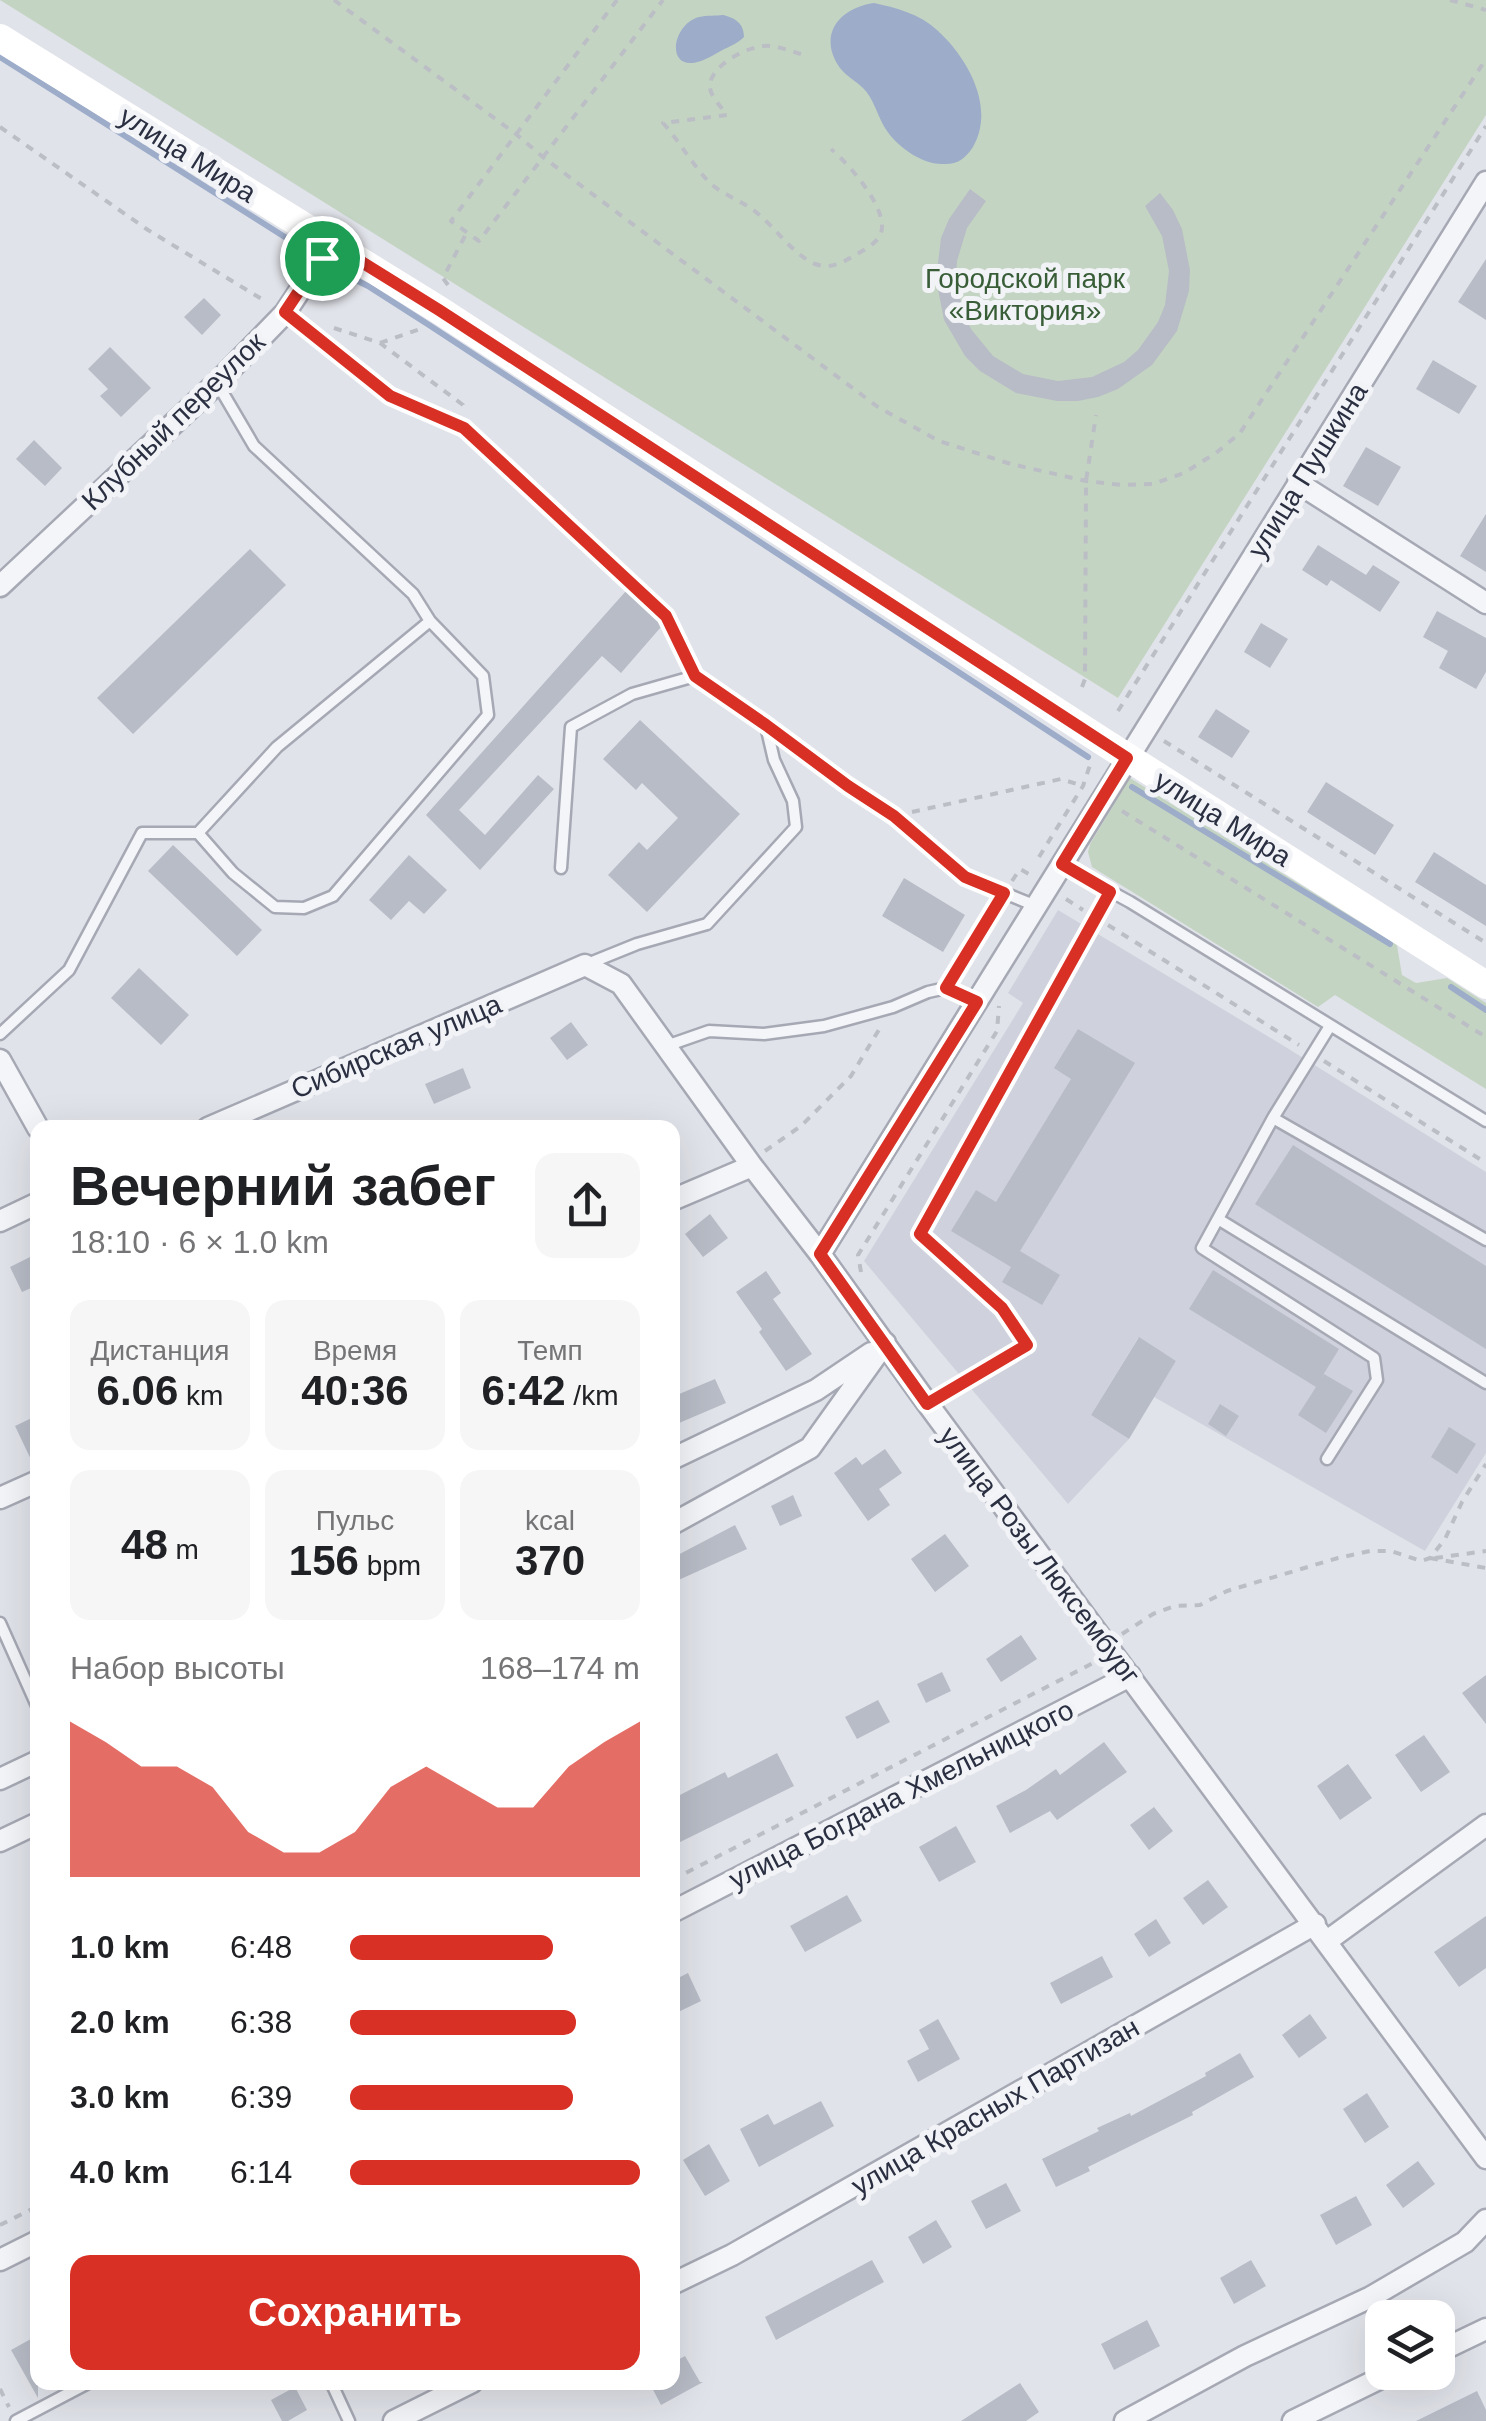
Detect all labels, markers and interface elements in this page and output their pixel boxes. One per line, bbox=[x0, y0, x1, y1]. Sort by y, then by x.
street label: улица Мира bbox=[114, 100, 262, 209]
pin bbox=[280, 216, 365, 301]
icon: arrive bbox=[295, 231, 350, 286]
park label: Городской парк «Виктория» bbox=[925, 263, 1126, 326]
street label: Клубный переулок bbox=[76, 326, 271, 516]
street label: улица Пушкина bbox=[1241, 377, 1374, 563]
street label: улица Мира bbox=[1149, 764, 1297, 873]
street label: Сибирская улица bbox=[286, 988, 506, 1105]
button: share bbox=[535, 1153, 640, 1258]
text: Вечерний забег bbox=[70, 1155, 496, 1217]
text: 18:10 · 6 × 1.0 km bbox=[70, 1224, 329, 1260]
text: Дистанция bbox=[91, 1335, 230, 1366]
text: Время bbox=[313, 1335, 397, 1366]
text: Темп bbox=[517, 1335, 583, 1366]
text: 6.06 bbox=[97, 1367, 178, 1414]
text: 40:36 bbox=[301, 1367, 409, 1414]
text: 6:42 bbox=[482, 1367, 566, 1414]
text: km bbox=[178, 1380, 223, 1411]
text: /km bbox=[566, 1380, 618, 1411]
street label: улица Розы Люксембург bbox=[933, 1421, 1146, 1690]
text: Пульс bbox=[316, 1505, 394, 1536]
text: kcal bbox=[525, 1505, 575, 1536]
text: 48 bbox=[121, 1521, 168, 1568]
text: m bbox=[168, 1534, 199, 1565]
text: 156 bbox=[289, 1537, 359, 1584]
text: 370 bbox=[515, 1537, 585, 1584]
text: bpm bbox=[359, 1550, 421, 1581]
text: Набор высоты bbox=[70, 1650, 285, 1686]
text: 168–174 m bbox=[480, 1650, 640, 1686]
street label: улица Богдана Хмельницкого bbox=[724, 1694, 1079, 1895]
text: 1.0 km bbox=[70, 1929, 170, 1965]
text: 6:48 bbox=[230, 1929, 292, 1965]
text: 2.0 km bbox=[70, 2004, 170, 2040]
text: 6:38 bbox=[230, 2004, 292, 2040]
street label: улица Красных Партизан bbox=[846, 2011, 1144, 2202]
text: 3.0 km bbox=[70, 2079, 170, 2115]
text: 6:39 bbox=[230, 2079, 292, 2115]
text: 4.0 km bbox=[70, 2154, 170, 2190]
text: 6:14 bbox=[230, 2154, 292, 2190]
button: Сохранить bbox=[70, 2255, 640, 2370]
map controls bbox=[1365, 2300, 1455, 2390]
button: layers bbox=[1365, 2300, 1455, 2390]

